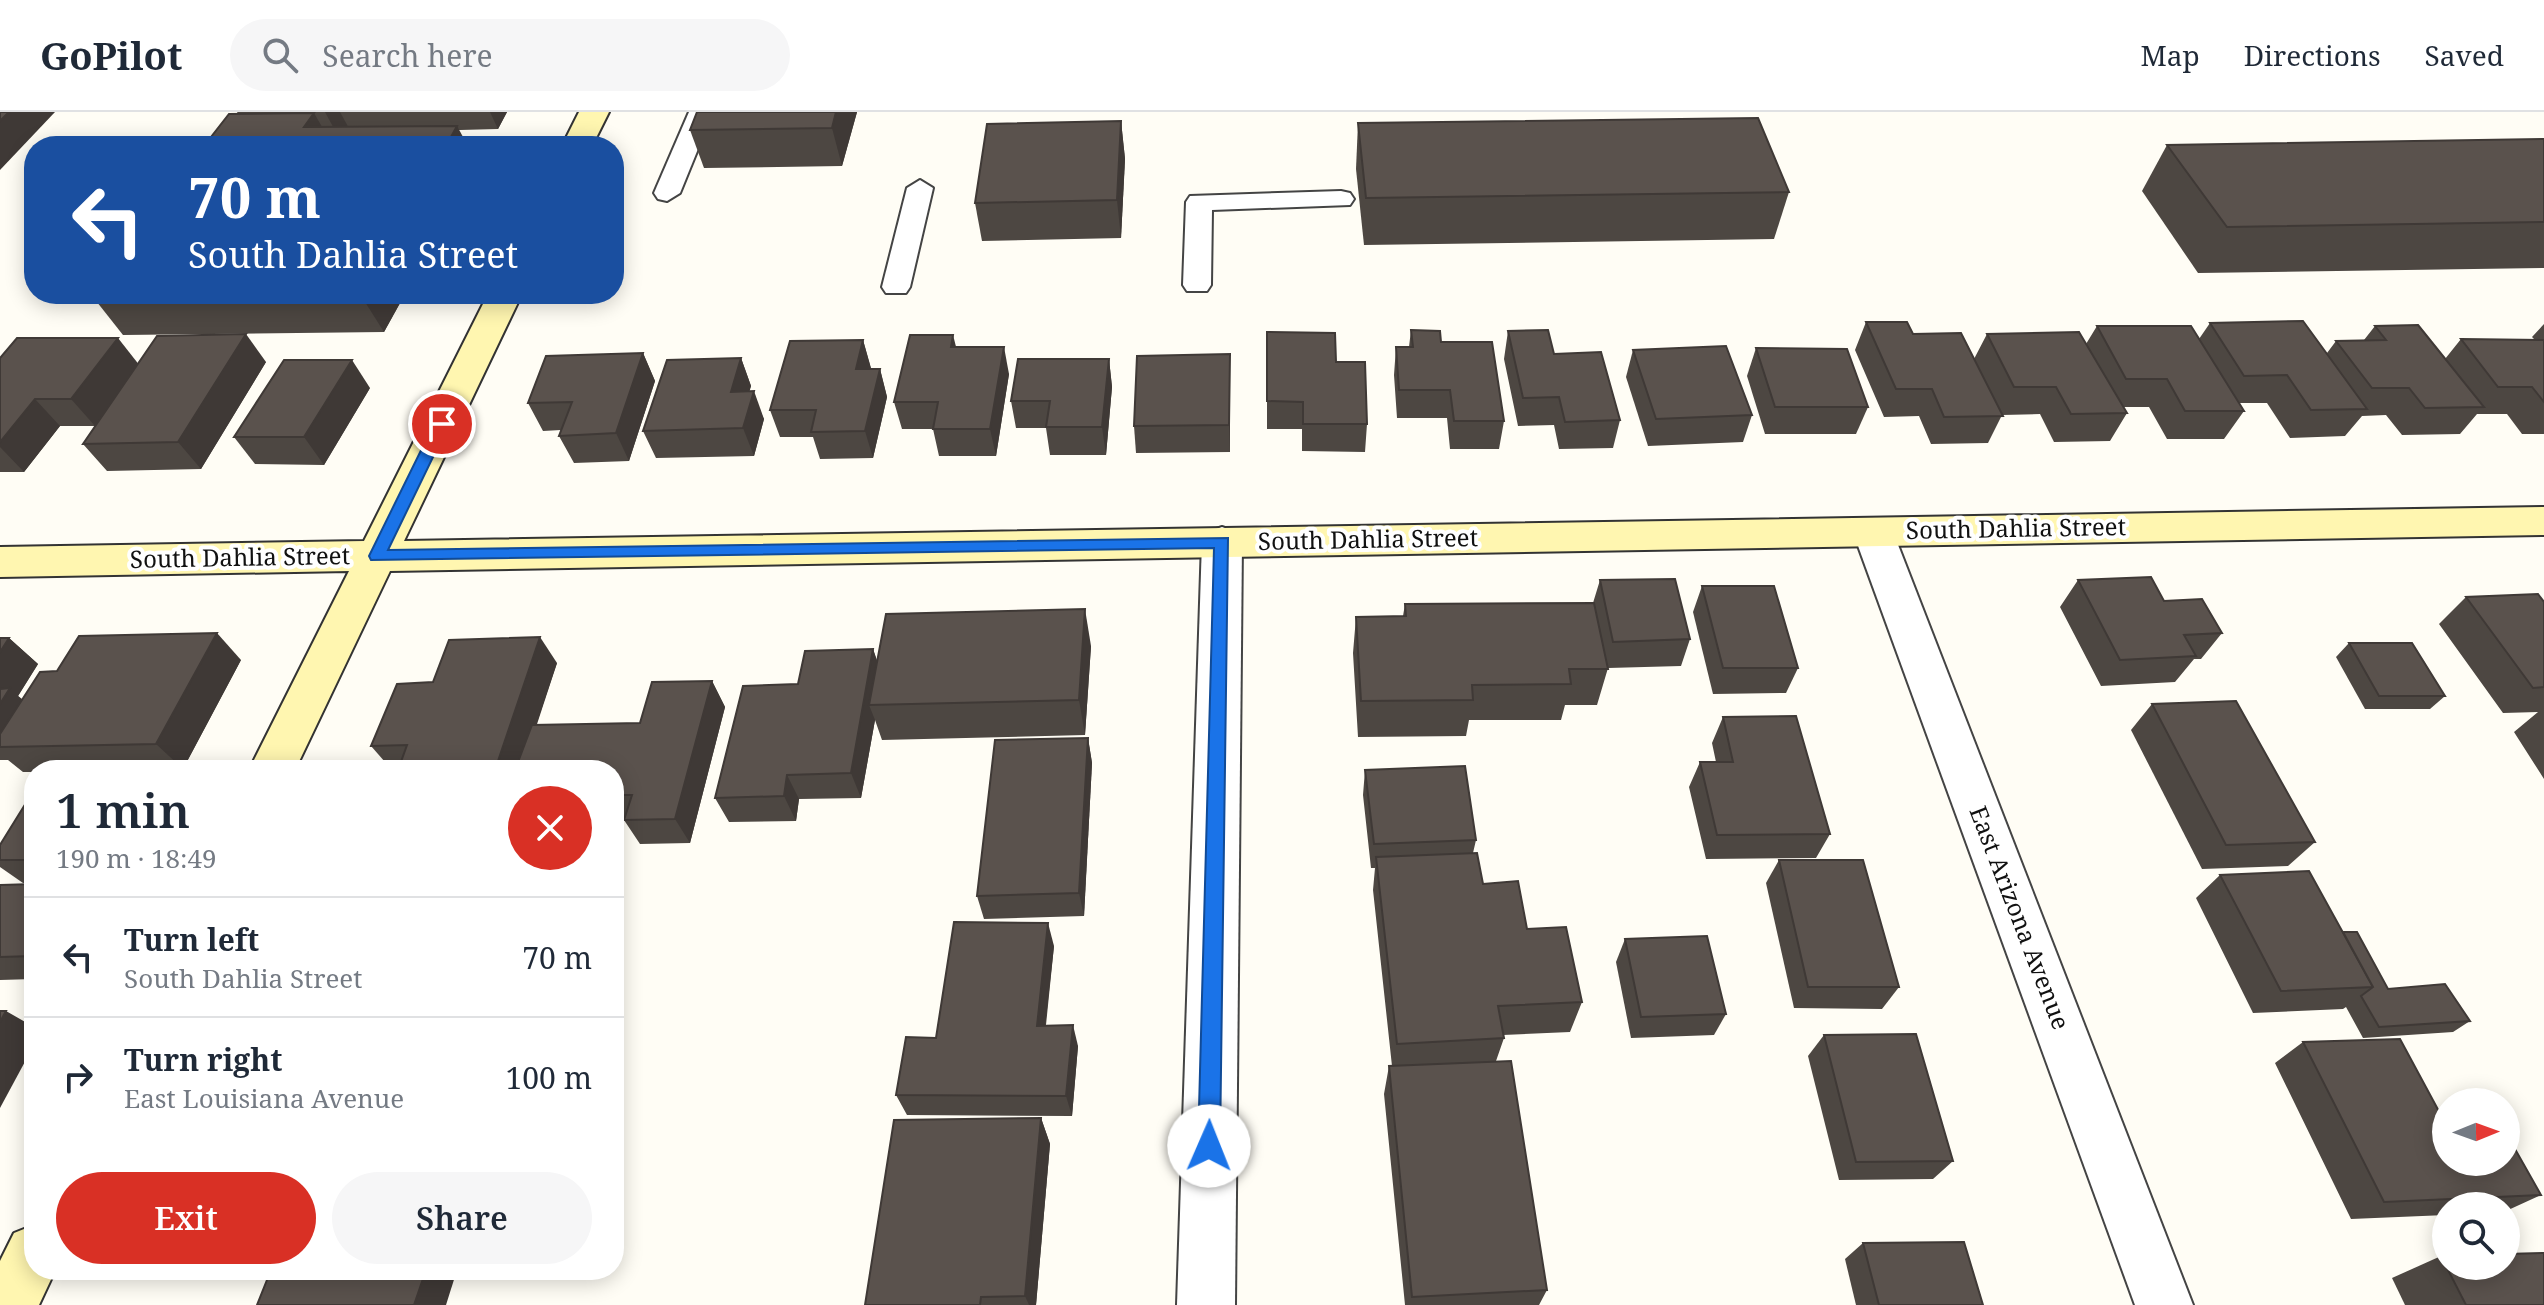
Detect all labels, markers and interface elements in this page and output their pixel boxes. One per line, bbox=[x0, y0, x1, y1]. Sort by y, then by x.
search box bbox=[230, 19, 790, 91]
text: GoPilot bbox=[40, 29, 182, 81]
icon: search bbox=[258, 33, 302, 77]
text: Search here bbox=[322, 35, 493, 76]
text: Map bbox=[2140, 36, 2200, 74]
text: Directions bbox=[2244, 36, 2381, 74]
text: Saved bbox=[2425, 36, 2504, 74]
text: 70 m bbox=[188, 158, 321, 234]
icon: left bbox=[56, 168, 160, 272]
text: South Dahlia Street bbox=[188, 230, 518, 279]
pin bbox=[408, 390, 476, 458]
icon: arrive bbox=[420, 402, 464, 446]
street label: South Dahlia Street bbox=[1906, 509, 2126, 546]
street label: South Dahlia Street bbox=[1258, 520, 1478, 557]
street label: South Dahlia Street bbox=[130, 538, 350, 575]
text: 1 min bbox=[56, 777, 190, 842]
button: close bbox=[508, 786, 592, 870]
street label: East Arizona Avenue bbox=[1963, 801, 2078, 1034]
text: 190 m · 18:49 bbox=[56, 840, 217, 876]
text: Turn left bbox=[124, 919, 259, 960]
icon: left bbox=[56, 935, 100, 979]
text: 70 m bbox=[522, 937, 592, 978]
text: South Dahlia Street bbox=[124, 960, 362, 996]
text: Turn right bbox=[124, 1039, 282, 1080]
icon: right bbox=[56, 1055, 100, 1099]
text: 100 m bbox=[506, 1057, 592, 1098]
text: East Louisiana Avenue bbox=[124, 1080, 404, 1116]
north arrow bbox=[2432, 1088, 2520, 1176]
map controls bbox=[2432, 1088, 2520, 1280]
position arrow bbox=[1167, 1104, 1251, 1188]
button: Exit bbox=[56, 1172, 316, 1264]
button: Share bbox=[332, 1172, 592, 1264]
button: search bbox=[2432, 1192, 2520, 1280]

